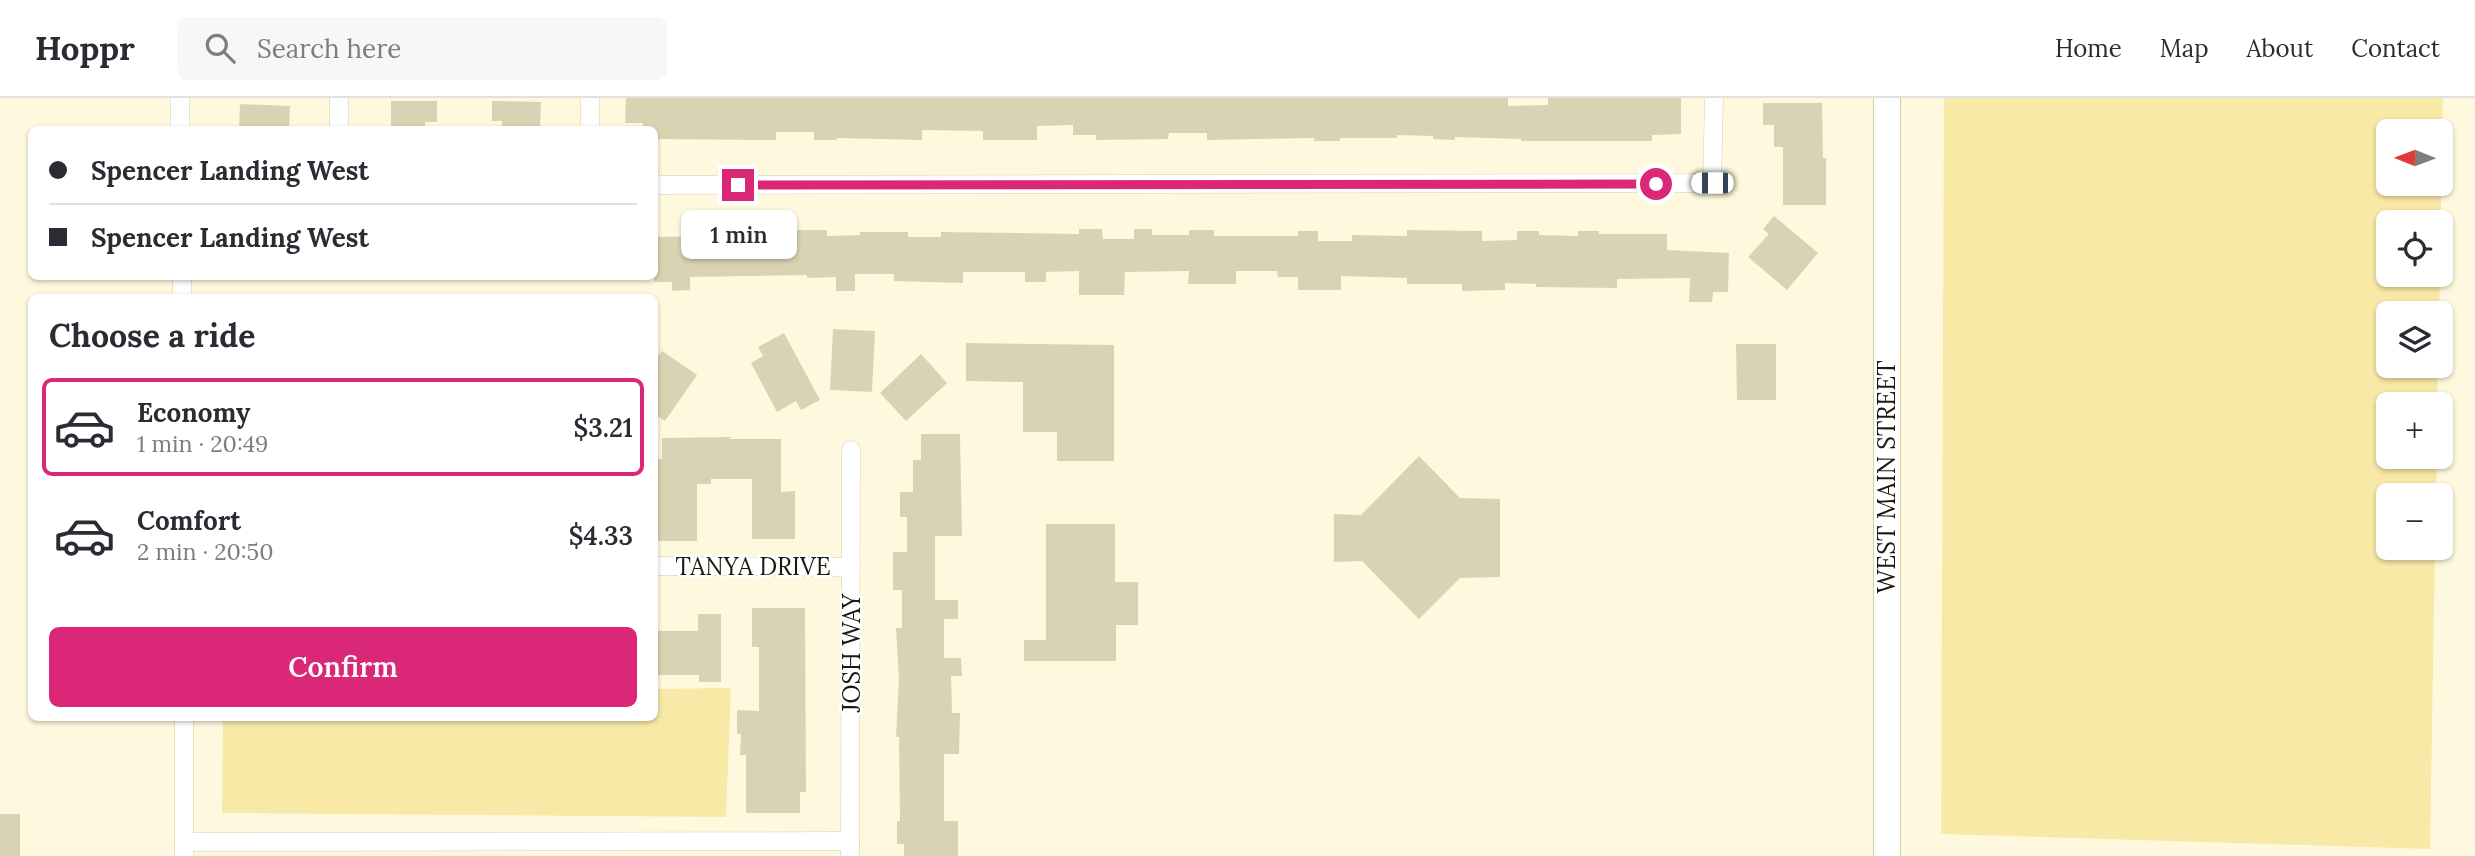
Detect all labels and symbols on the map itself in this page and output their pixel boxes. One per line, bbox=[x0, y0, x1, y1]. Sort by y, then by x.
north arrow bbox=[2376, 119, 2454, 196]
route start bbox=[1640, 168, 1672, 200]
route end bbox=[722, 169, 754, 201]
car bbox=[1692, 173, 1734, 194]
callout: 1 min bbox=[680, 210, 796, 258]
street label: WEST MAIN STREET bbox=[1871, 360, 1902, 594]
street label: TANYA DRIVE bbox=[675, 551, 831, 582]
street label: JOSH WAY bbox=[836, 593, 867, 713]

